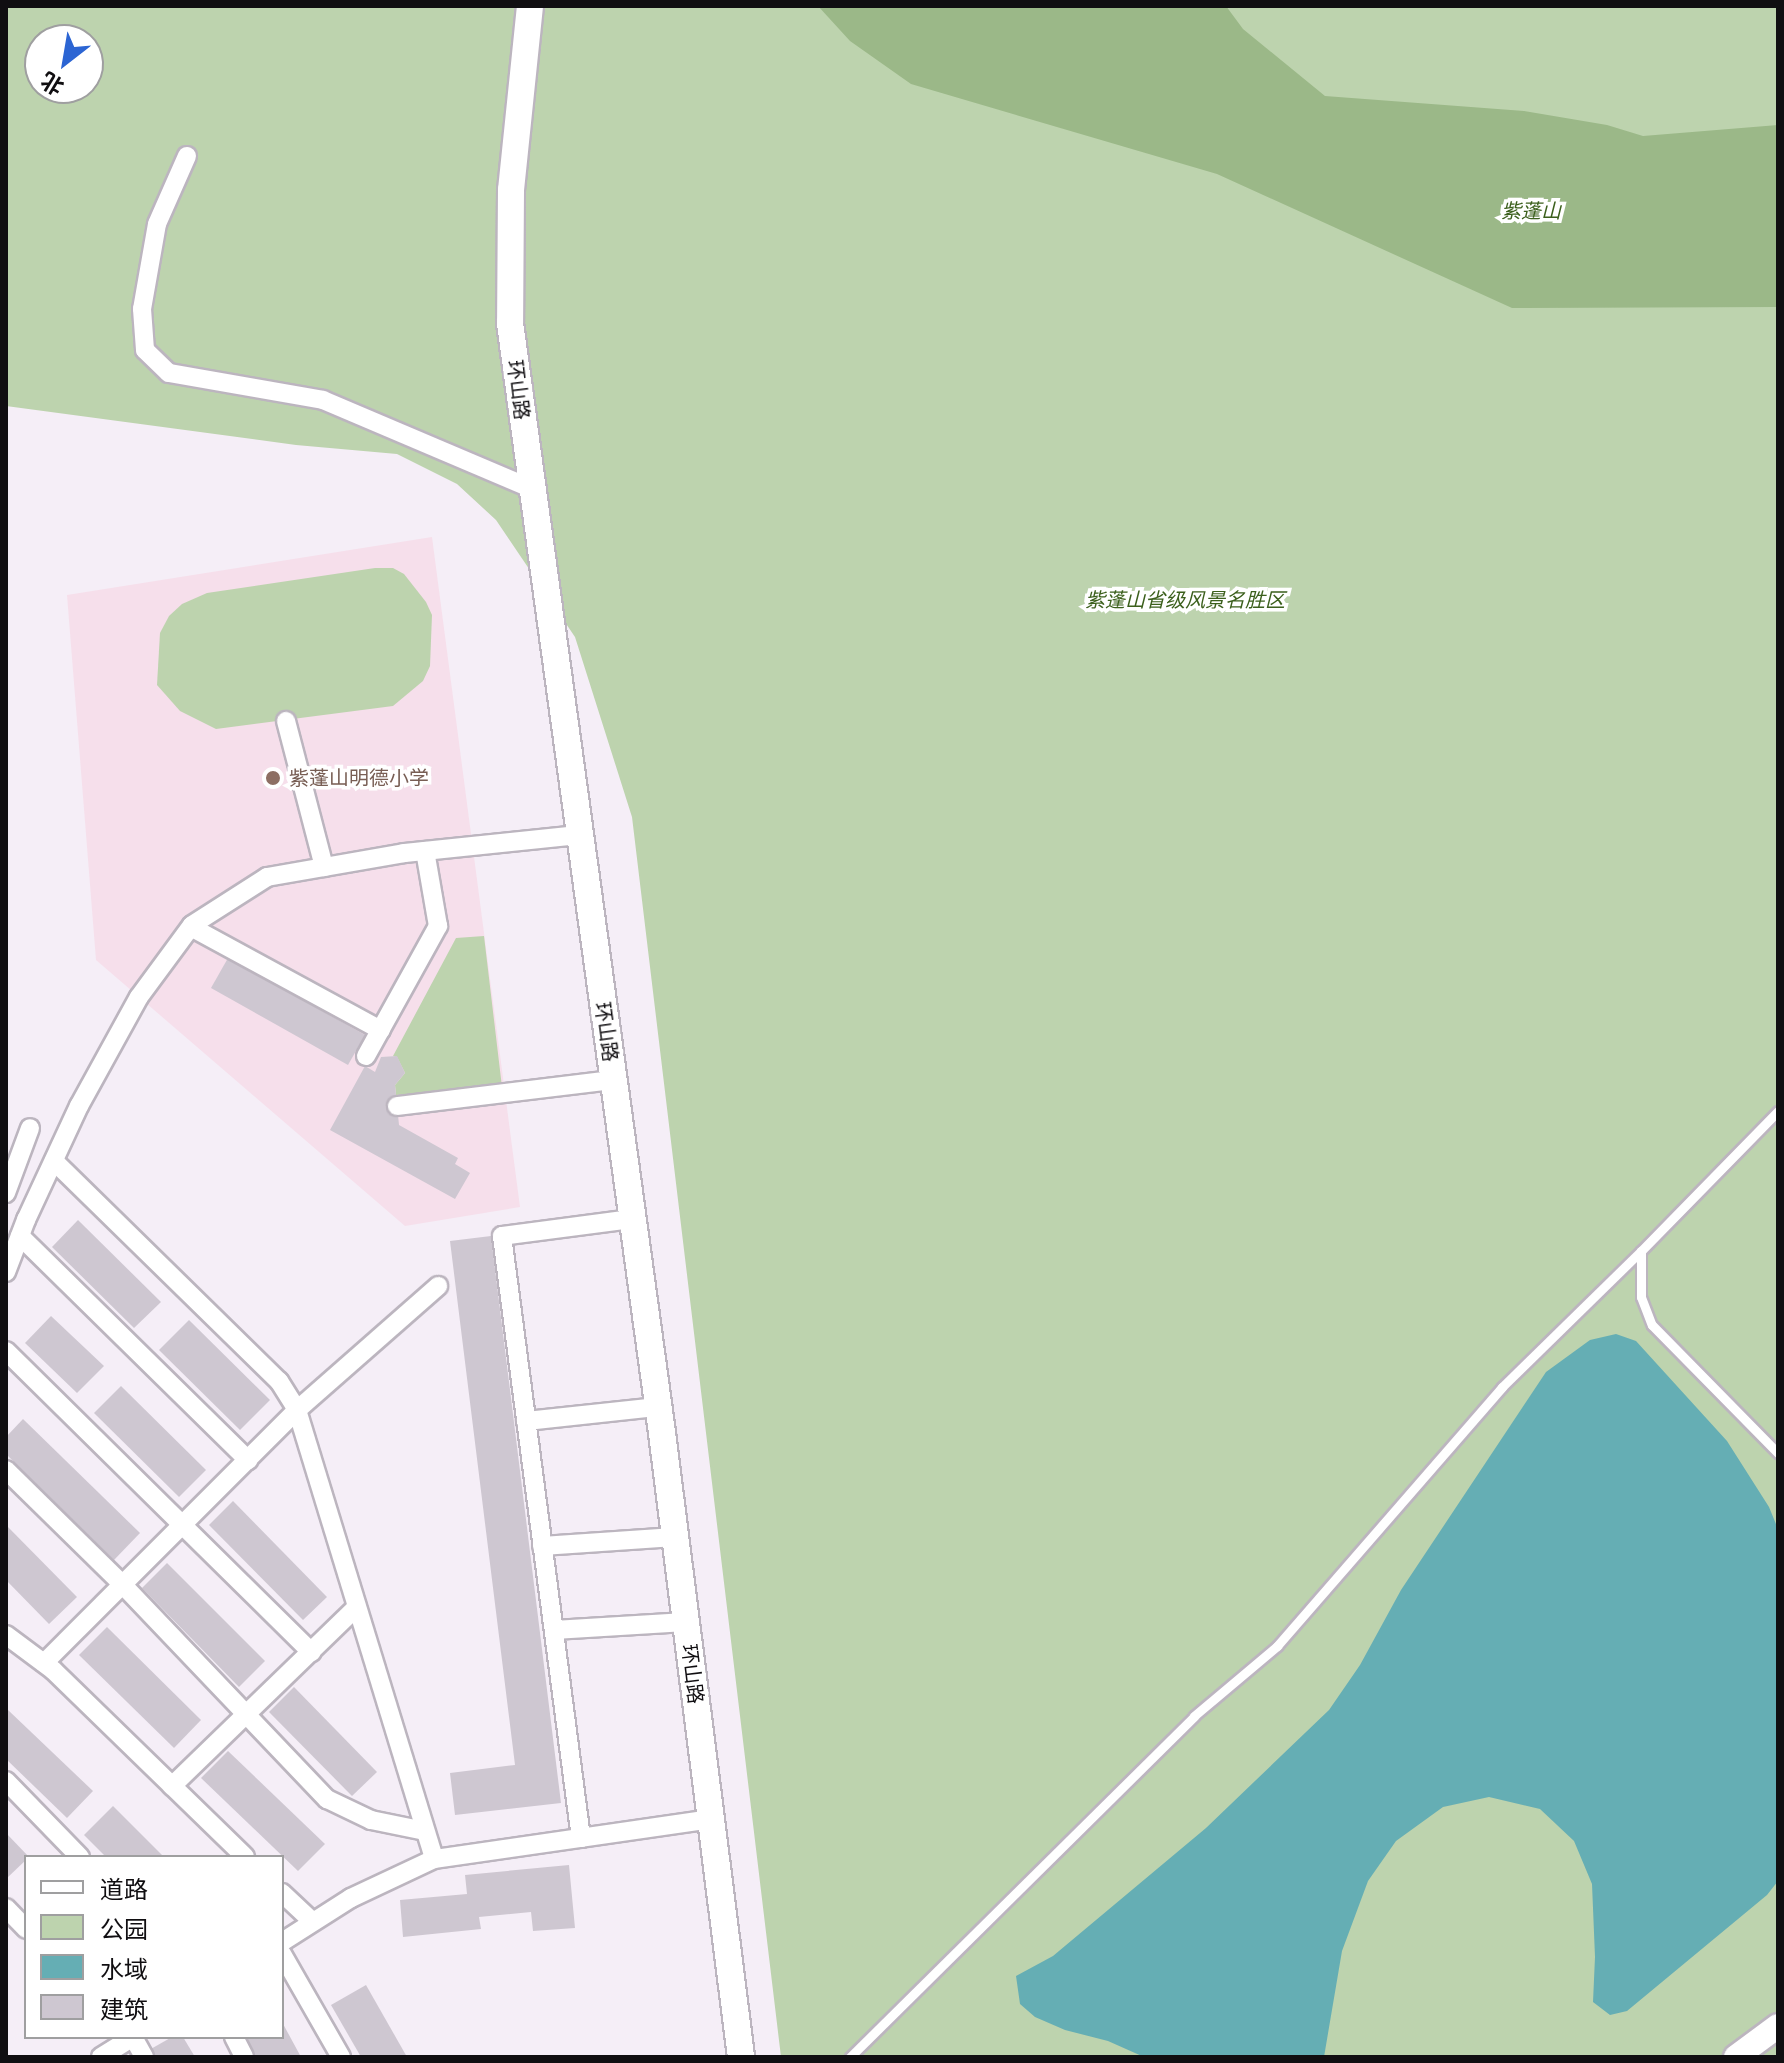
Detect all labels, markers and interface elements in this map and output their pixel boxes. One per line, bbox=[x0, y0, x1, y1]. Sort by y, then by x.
north arrow bbox=[24, 24, 104, 104]
text: 北 bbox=[37, 67, 68, 100]
park label: 紫蓬山 bbox=[1501, 199, 1561, 223]
street label: 环山路 bbox=[502, 359, 534, 421]
park label: 紫蓬山省级风景名胜区 bbox=[1085, 588, 1285, 612]
place label: 紫蓬山明德小学 bbox=[289, 766, 429, 790]
marker: 紫蓬山明德小学 bbox=[264, 769, 282, 787]
street label: 环山路 bbox=[590, 1001, 622, 1063]
street label: 环山路 bbox=[676, 1643, 708, 1705]
legend bbox=[24, 1855, 284, 2039]
text: 道路 bbox=[100, 1877, 148, 1903]
text: 公园 bbox=[100, 1917, 148, 1943]
text: 水域 bbox=[100, 1957, 148, 1983]
text: 建筑 bbox=[100, 1997, 148, 2023]

